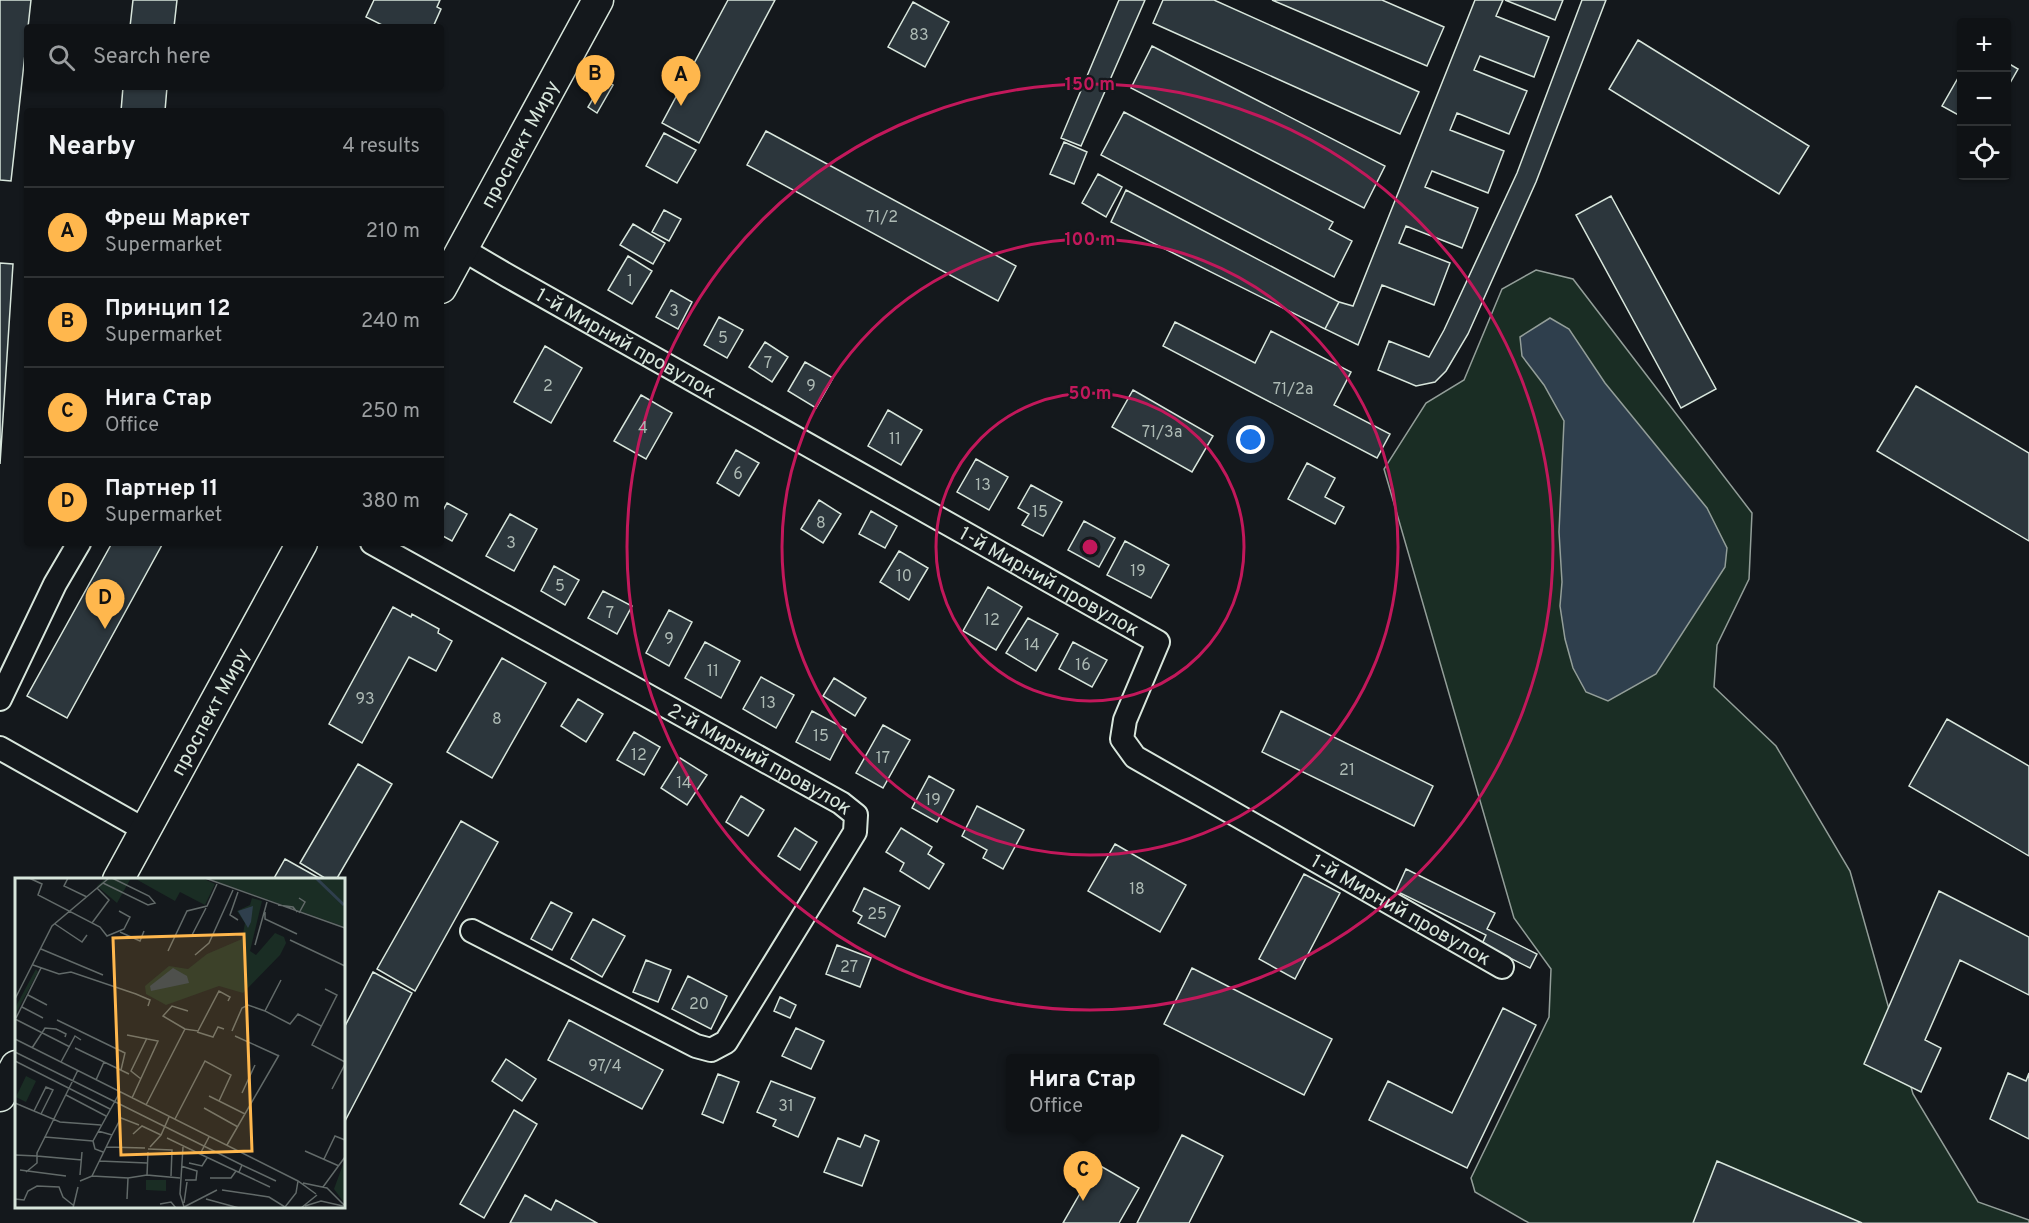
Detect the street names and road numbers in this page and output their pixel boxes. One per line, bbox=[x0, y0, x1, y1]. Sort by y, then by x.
street label: проспект Миру bbox=[476, 76, 567, 214]
street label: 1-й Мирний провулок bbox=[530, 283, 720, 406]
street label: 1-й Мирний провулок bbox=[954, 522, 1144, 644]
street label: проспект Миру bbox=[166, 644, 257, 781]
street label: 2-й Мирний провулок bbox=[662, 698, 857, 822]
street label: 1-й Мирний провулок bbox=[1305, 849, 1495, 973]

